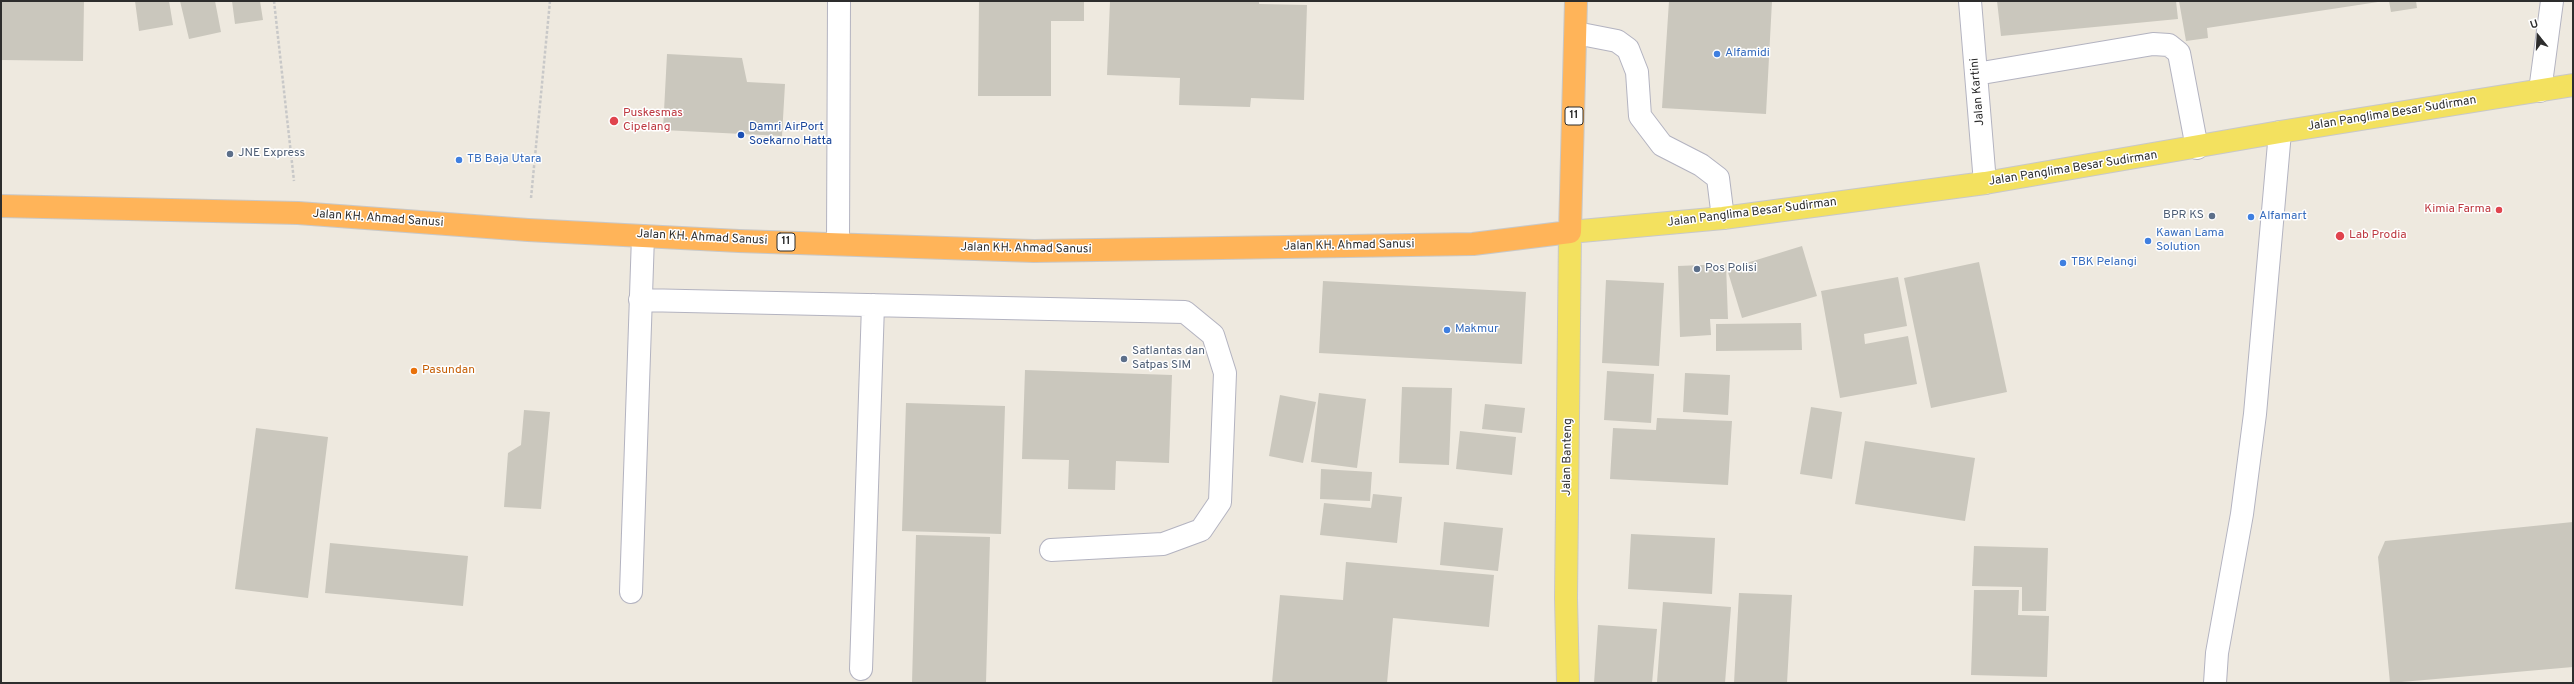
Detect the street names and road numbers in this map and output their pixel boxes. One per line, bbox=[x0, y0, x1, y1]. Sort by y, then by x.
street label: Jalan Kartini bbox=[1968, 57, 1988, 127]
street label: Jalan Panglima Besar Sudirman bbox=[2307, 94, 2477, 134]
road number: 11 bbox=[1565, 107, 1583, 125]
street label: Jalan Panglima Besar Sudirman bbox=[1988, 149, 2158, 189]
street label: Jalan Panglima Besar Sudirman bbox=[1666, 195, 1838, 231]
street label: Jalan KH. Ahmad Sanusi bbox=[312, 207, 444, 231]
street label: Jalan KH. Ahmad Sanusi bbox=[636, 227, 768, 249]
road number: 11 bbox=[777, 233, 795, 251]
street label: Jalan KH. Ahmad Sanusi bbox=[1283, 238, 1415, 254]
street label: Jalan KH. Ahmad Sanusi bbox=[960, 241, 1092, 257]
street label: Jalan Banteng bbox=[1560, 418, 1576, 496]

